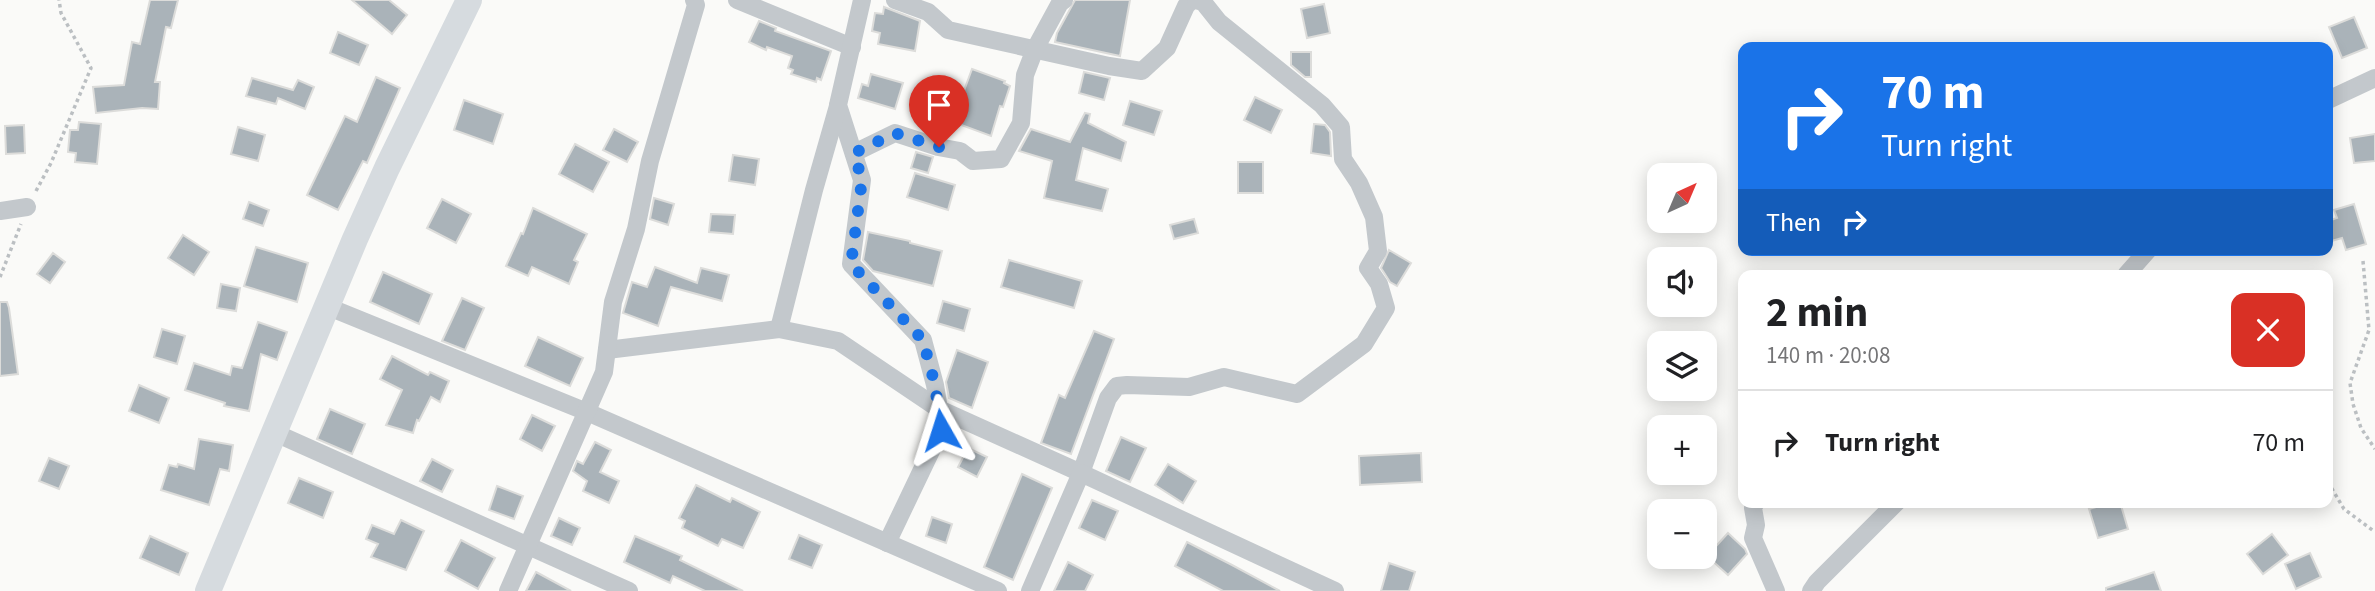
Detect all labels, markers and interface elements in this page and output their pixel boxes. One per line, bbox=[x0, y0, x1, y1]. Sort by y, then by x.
text: 70 m bbox=[1881, 58, 1985, 128]
icon: right bbox=[1766, 70, 1857, 161]
pin bbox=[909, 75, 969, 147]
icon: arrive bbox=[920, 86, 958, 124]
text: Turn right bbox=[1881, 123, 2012, 169]
north arrow bbox=[1647, 163, 1717, 233]
map controls bbox=[1647, 163, 1717, 569]
icon: right bbox=[1835, 203, 1873, 241]
text: Then bbox=[1766, 204, 1821, 241]
button: sound bbox=[1647, 247, 1717, 317]
text: 2 min bbox=[1766, 283, 1868, 343]
button: close bbox=[2231, 293, 2305, 367]
button: layers bbox=[1647, 331, 1717, 401]
text: 140 m · 20:08 bbox=[1766, 339, 1890, 372]
position arrow bbox=[904, 393, 978, 467]
button: + bbox=[1647, 415, 1717, 485]
icon: right bbox=[1766, 424, 1804, 462]
text: Turn right bbox=[1825, 424, 1940, 461]
text: 70 m bbox=[2252, 424, 2305, 461]
button: − bbox=[1647, 499, 1717, 569]

